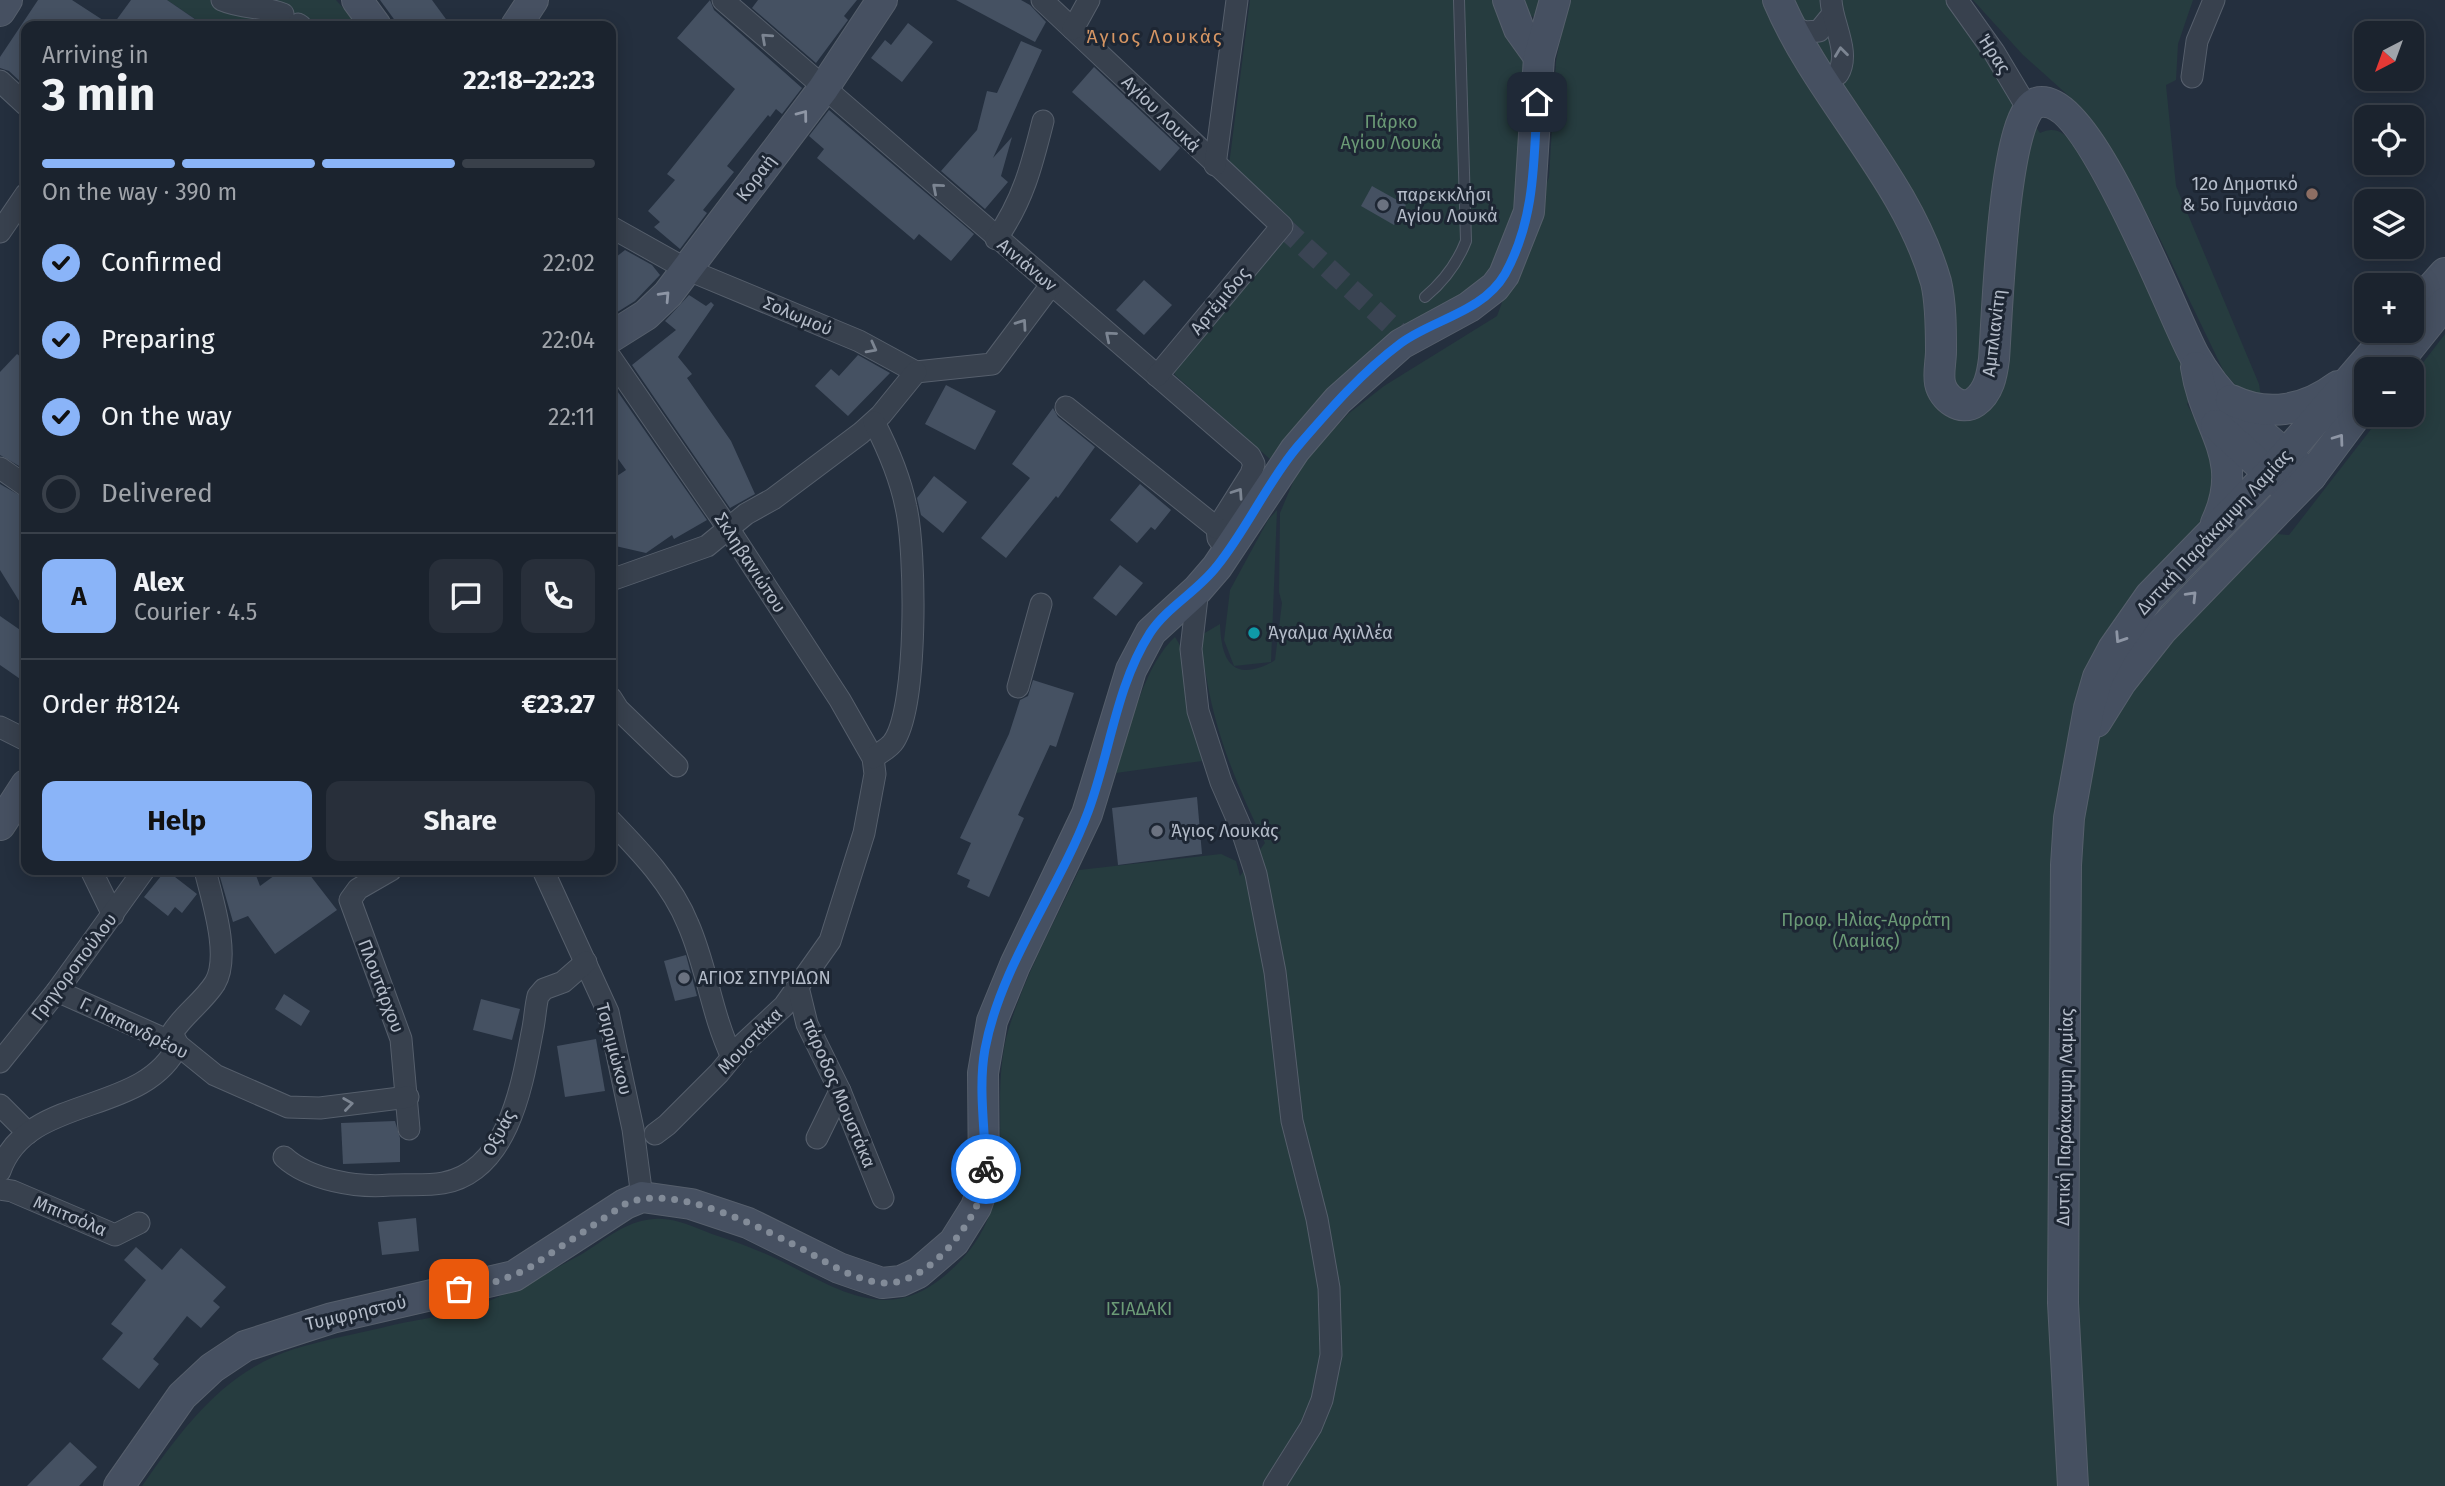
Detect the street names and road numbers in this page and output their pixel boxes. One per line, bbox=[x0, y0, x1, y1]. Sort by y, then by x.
street label: Ήρας bbox=[1973, 30, 2015, 79]
street label: Αγίου Λουκά bbox=[1117, 71, 1205, 157]
street label: Κοραή bbox=[731, 150, 781, 206]
street label: Αινιάνων bbox=[993, 234, 1061, 296]
street label: Αρτέμιδος bbox=[1185, 262, 1255, 339]
street label: Αμπλιανίτη bbox=[1978, 288, 2010, 378]
street label: Σολωμού bbox=[760, 292, 836, 340]
street label: Δυτική Παράκαμψη Λαμίας bbox=[2132, 445, 2297, 619]
street label: Σκληβανιώτου bbox=[709, 509, 791, 617]
street label: Γρηγοροπούλου bbox=[26, 909, 122, 1025]
street label: Πλουτάρχου bbox=[353, 936, 409, 1036]
street label: Γ. Παπανδρέου bbox=[76, 992, 192, 1064]
street label: Τσιριμώκου bbox=[591, 1001, 637, 1097]
street label: Μουστάκα bbox=[713, 1003, 787, 1079]
street label: Δυτική Παράκαμψη Λαμίας bbox=[2052, 1007, 2078, 1226]
street label: πάροδος Μουστάκα bbox=[798, 1015, 880, 1171]
street label: Οξυάς bbox=[478, 1106, 521, 1160]
street label: Μπιτσόλα bbox=[30, 1191, 110, 1241]
street label: Τυμφρηστού bbox=[303, 1291, 409, 1335]

